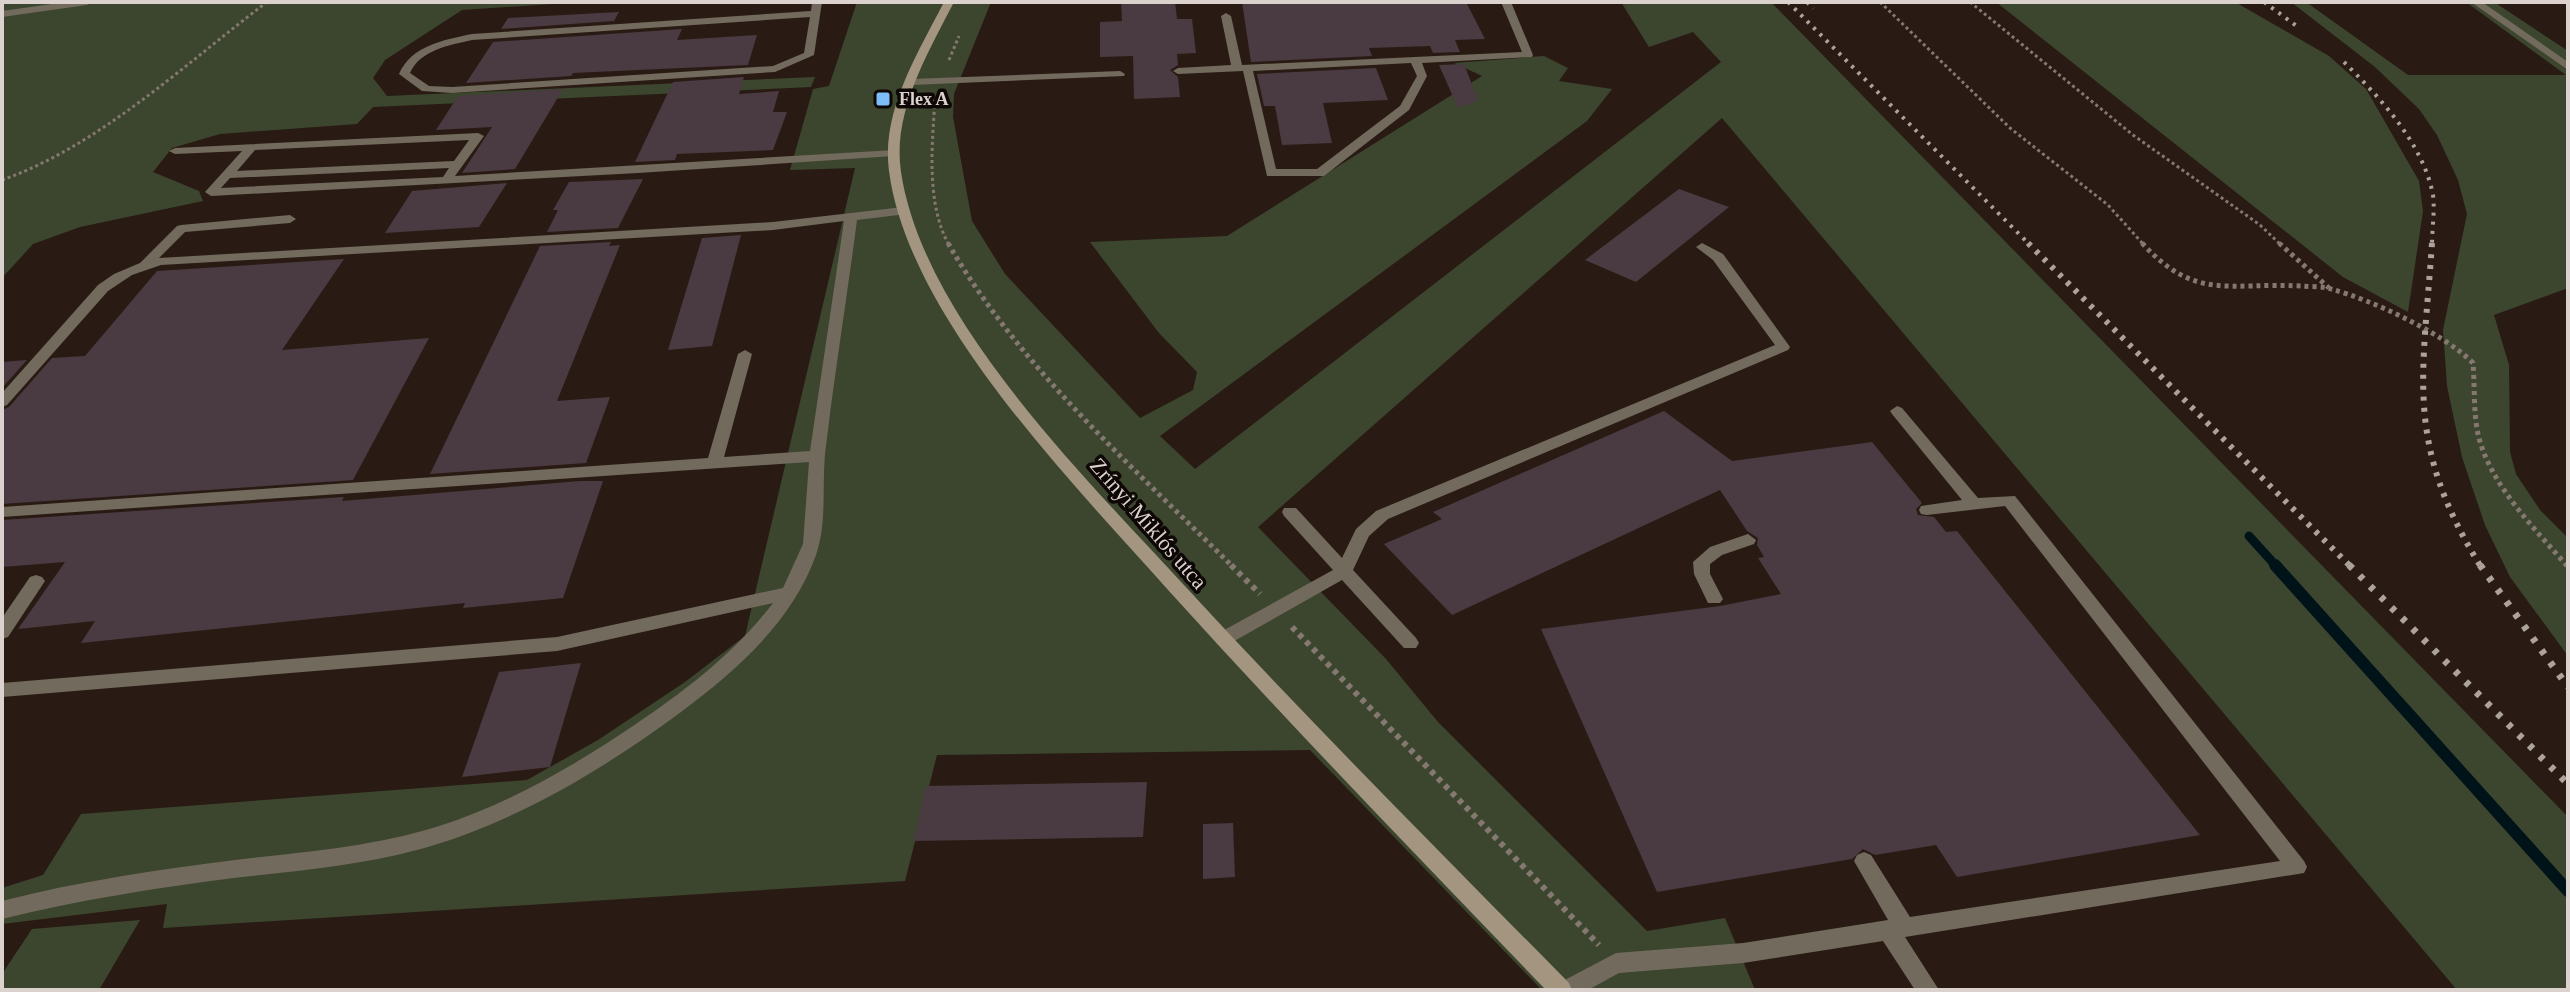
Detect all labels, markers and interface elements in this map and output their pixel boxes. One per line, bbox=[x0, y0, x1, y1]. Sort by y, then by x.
place label: Flex A bbox=[899, 89, 949, 109]
marker: Flex A bbox=[874, 90, 892, 108]
street label: Zrínyi Miklós utca bbox=[1085, 453, 1212, 594]

